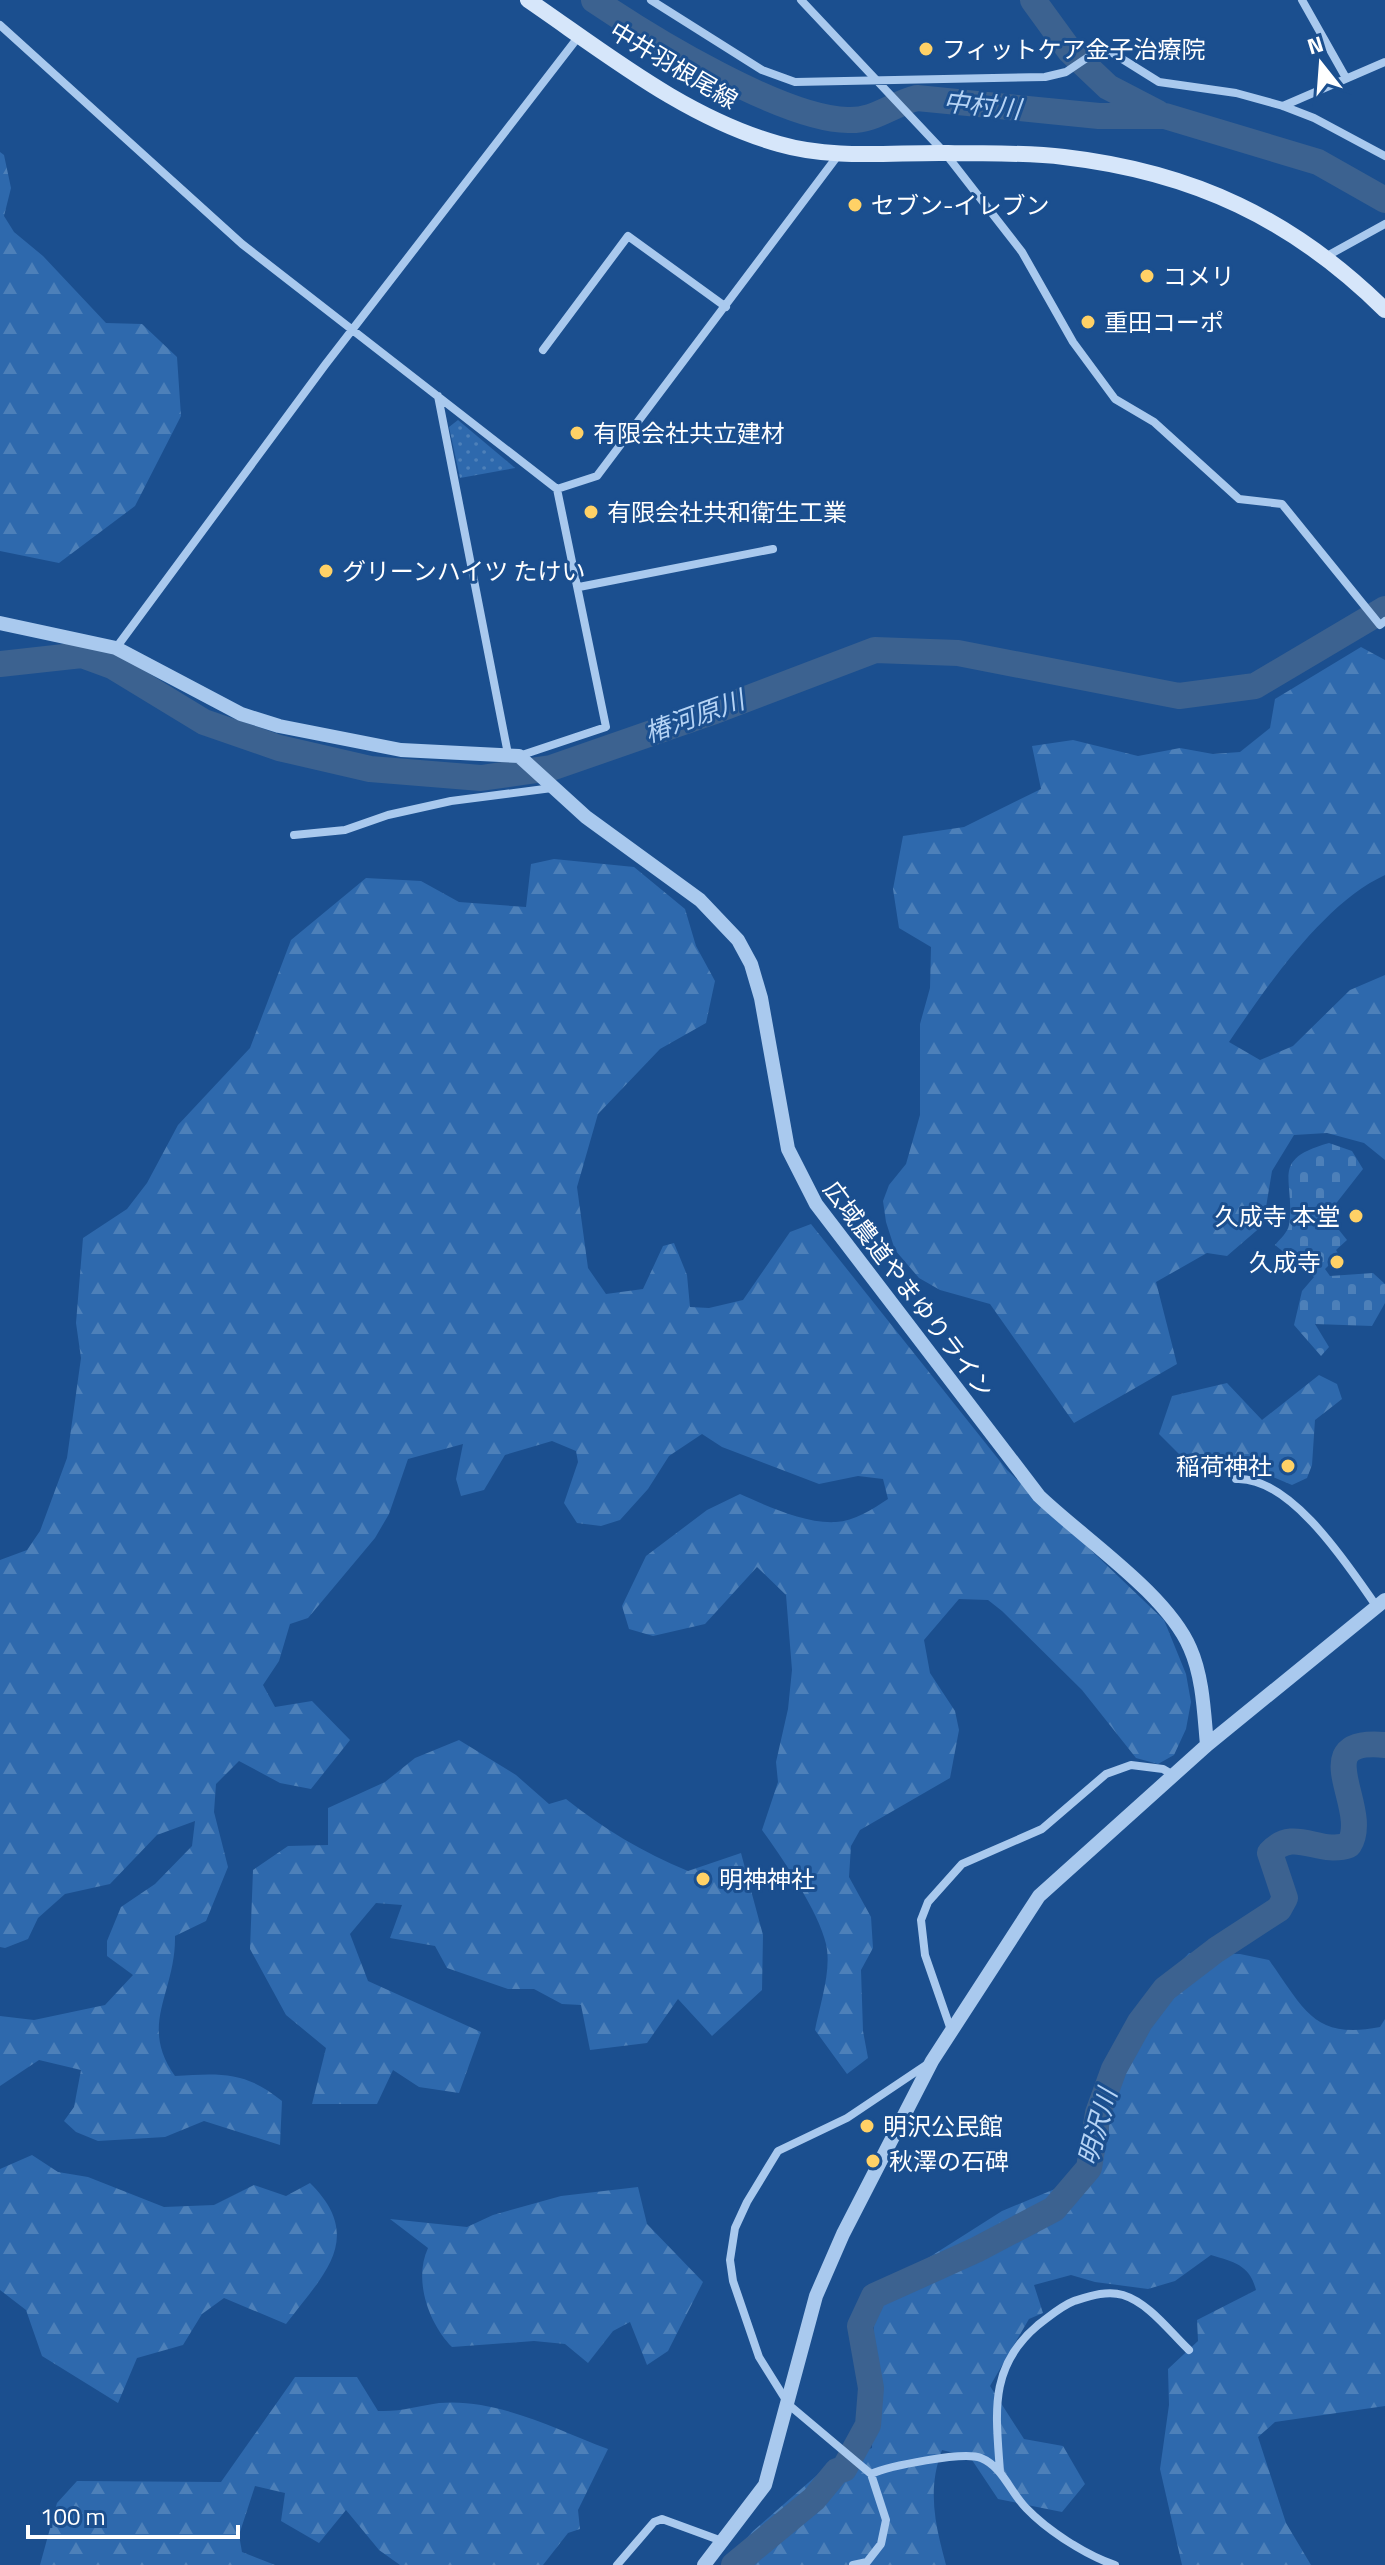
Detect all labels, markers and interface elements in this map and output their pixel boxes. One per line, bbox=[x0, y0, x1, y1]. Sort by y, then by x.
street label: 中井羽根尾線 bbox=[603, 12, 745, 118]
north arrow bbox=[1281, 24, 1361, 104]
text: N bbox=[1303, 26, 1327, 63]
place label: フィットケア金子治療院 bbox=[942, 31, 1206, 67]
marker: フィットケア金子治療院 bbox=[917, 40, 935, 58]
water label: 中村川 bbox=[941, 82, 1026, 129]
place label: セブン-イレブン bbox=[871, 187, 1050, 223]
marker: セブン-イレブン bbox=[846, 196, 864, 214]
place label: コメリ bbox=[1163, 258, 1235, 294]
marker: コメリ bbox=[1138, 267, 1156, 285]
place label: 重田コーポ bbox=[1104, 304, 1224, 340]
marker: 重田コーポ bbox=[1079, 313, 1097, 331]
place label: 有限会社共立建材 bbox=[593, 415, 785, 451]
marker: 有限会社共立建材 bbox=[568, 424, 586, 442]
place label: 有限会社共和衛生工業 bbox=[607, 494, 847, 530]
marker: 有限会社共和衛生工業 bbox=[582, 503, 600, 521]
place label: グリーンハイツ たけい bbox=[342, 553, 586, 589]
marker: グリーンハイツ たけい bbox=[317, 562, 335, 580]
water label: 椿河原川 bbox=[638, 679, 752, 752]
street label: 広域農道やまゆりライン bbox=[815, 1173, 1003, 1405]
place label: 久成寺 本堂 bbox=[1215, 1198, 1340, 1234]
marker: 久成寺 本堂 bbox=[1347, 1207, 1365, 1225]
place label: 久成寺 bbox=[1249, 1244, 1321, 1280]
marker: 久成寺 bbox=[1328, 1253, 1346, 1271]
place label: 稲荷神社 bbox=[1176, 1448, 1272, 1484]
marker: 稲荷神社 bbox=[1279, 1457, 1297, 1475]
place label: 明神神社 bbox=[719, 1861, 815, 1897]
marker: 明神神社 bbox=[694, 1870, 712, 1888]
water label: 明沢川 bbox=[1068, 2081, 1127, 2170]
place label: 明沢公民館 bbox=[883, 2108, 1003, 2144]
marker: 明沢公民館 bbox=[858, 2117, 876, 2135]
place label: 秋澤の石碑 bbox=[889, 2143, 1009, 2179]
marker: 秋澤の石碑 bbox=[864, 2152, 882, 2170]
scale bar bbox=[28, 2489, 238, 2539]
text: 100 m bbox=[40, 2498, 106, 2534]

